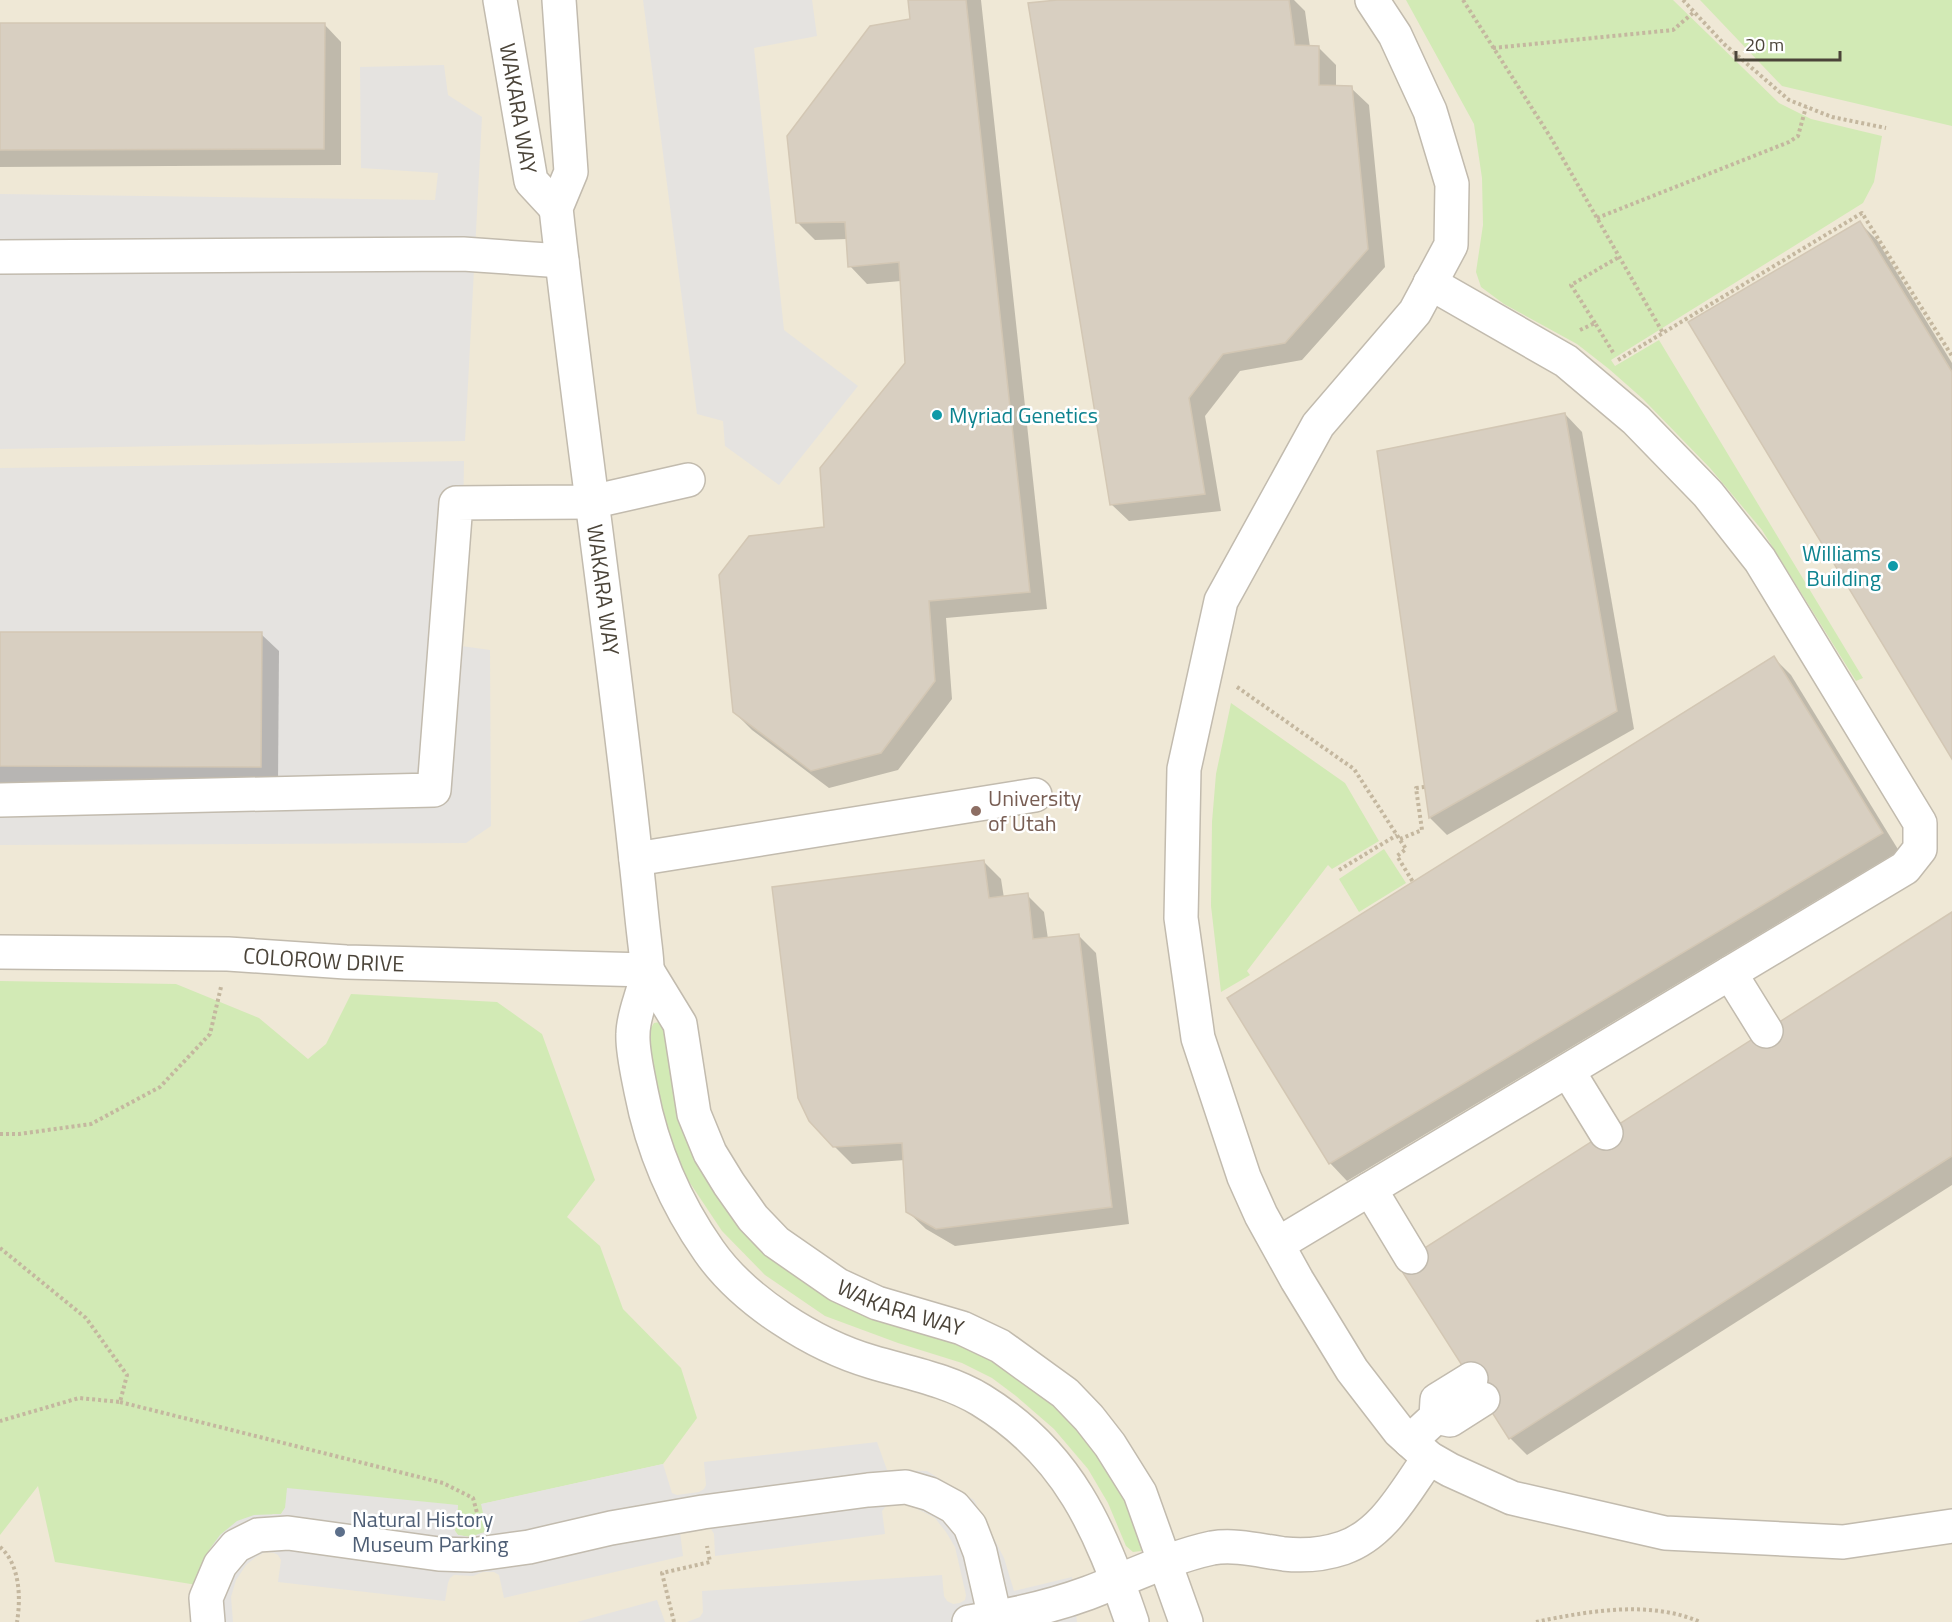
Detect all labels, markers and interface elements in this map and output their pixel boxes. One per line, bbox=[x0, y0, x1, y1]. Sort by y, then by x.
scale bar bbox=[1736, 24, 1840, 62]
text: 20 m bbox=[1745, 31, 1784, 58]
street label: WAKARA WAY bbox=[491, 40, 547, 177]
place label: Myriad Genetics bbox=[949, 398, 1098, 432]
marker: Myriad Genetics bbox=[930, 408, 944, 422]
street label: WAKARA WAY bbox=[578, 522, 629, 657]
place label: Williams Building bbox=[1802, 536, 1881, 595]
marker: Williams Building bbox=[1886, 559, 1900, 573]
place label: University of Utah bbox=[988, 781, 1082, 840]
marker: University of Utah bbox=[969, 804, 983, 818]
street label: COLOROW DRIVE bbox=[242, 938, 405, 981]
street label: WAKARA WAY bbox=[832, 1270, 968, 1345]
place label: Natural History Museum Parking bbox=[352, 1502, 508, 1561]
marker: Natural History Museum Parking bbox=[333, 1525, 347, 1539]

